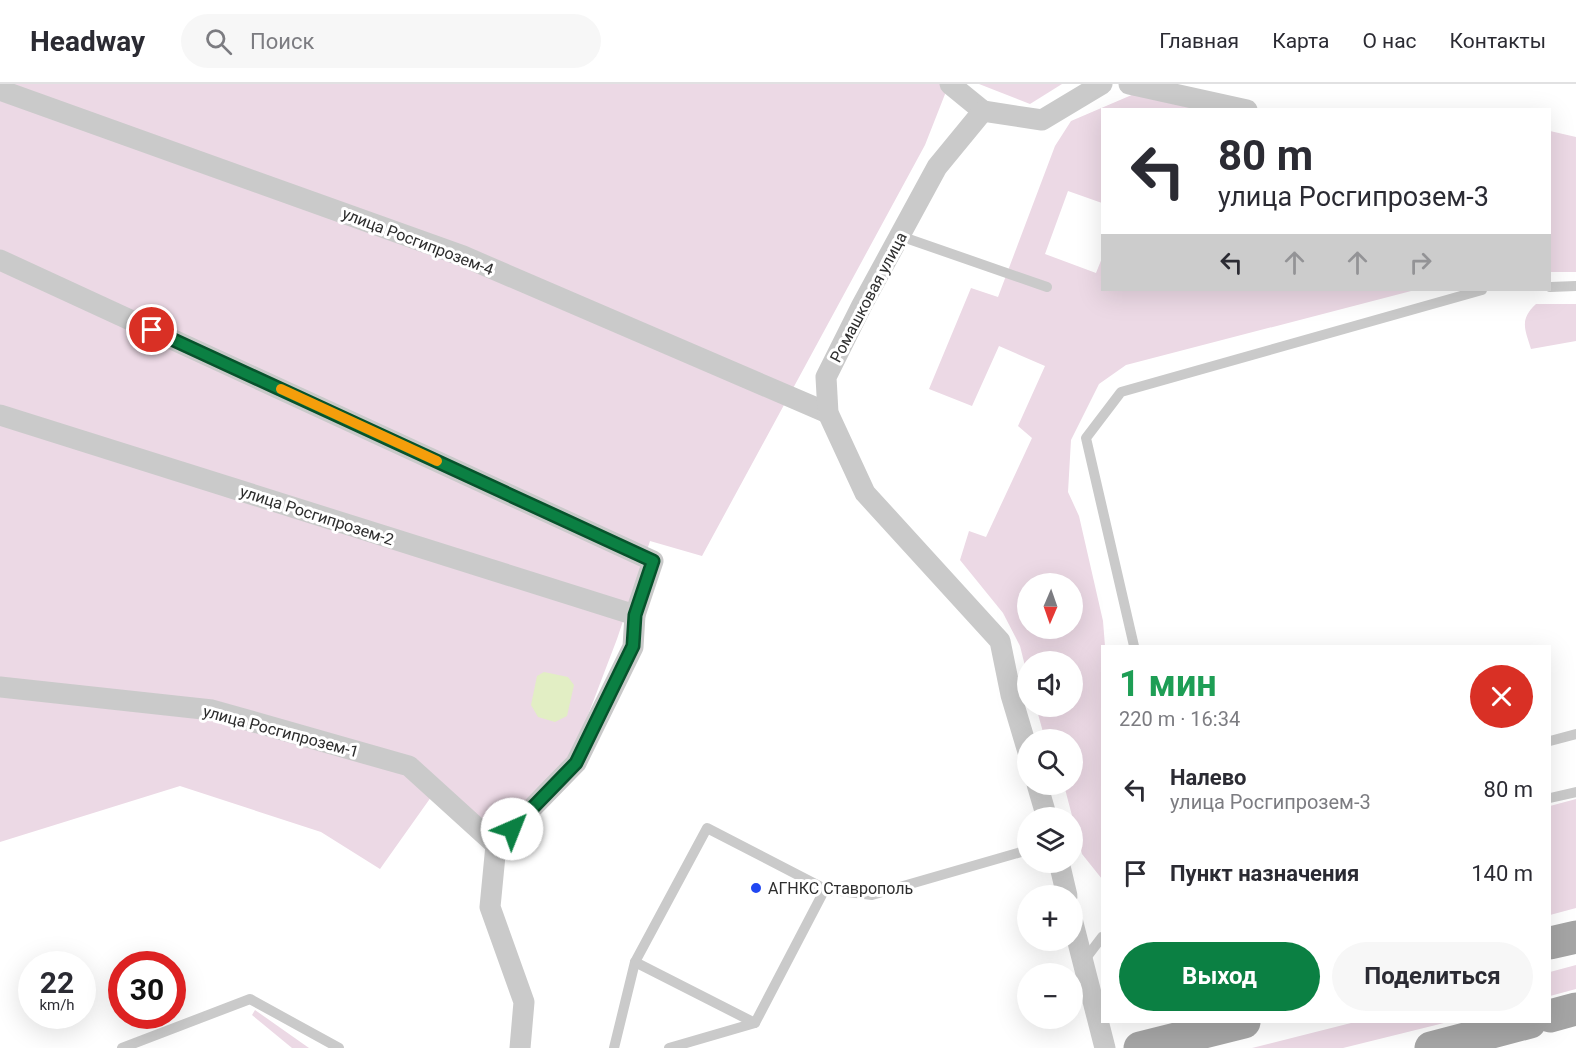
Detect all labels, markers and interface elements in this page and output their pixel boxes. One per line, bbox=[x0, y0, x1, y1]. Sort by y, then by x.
search box bbox=[181, 14, 601, 68]
text: Headway bbox=[30, 25, 145, 58]
icon: search bbox=[202, 25, 235, 58]
text: Поиск bbox=[250, 29, 314, 54]
text: Главная bbox=[1159, 29, 1239, 53]
text: Карта bbox=[1272, 29, 1329, 53]
text: О нас bbox=[1362, 29, 1417, 53]
text: Контакты bbox=[1450, 29, 1546, 53]
text: 80 m bbox=[1218, 131, 1313, 180]
icon: left bbox=[1119, 132, 1197, 210]
text: улица Росгипрозем-3 bbox=[1218, 181, 1489, 213]
street label: улица Росгипрозем-4 bbox=[339, 204, 496, 279]
street label: Ромашковая улица bbox=[826, 229, 911, 366]
icon: left bbox=[1215, 246, 1248, 279]
icon: ahead bbox=[1278, 246, 1311, 279]
icon: ahead bbox=[1341, 246, 1374, 279]
icon: right bbox=[1404, 246, 1437, 279]
pin bbox=[126, 304, 177, 355]
icon: arrive bbox=[135, 313, 168, 346]
street label: улица Росгипрозем-2 bbox=[238, 482, 396, 549]
north arrow bbox=[1017, 573, 1083, 639]
map controls bbox=[1017, 573, 1083, 1029]
button: sound bbox=[1017, 651, 1083, 717]
text: 1 мин bbox=[1119, 663, 1217, 705]
button: close bbox=[1470, 665, 1533, 728]
street label: улица Росгипрозем-1 bbox=[201, 702, 361, 761]
text: 220 m · 16:34 bbox=[1119, 707, 1240, 731]
button: search bbox=[1017, 729, 1083, 795]
text: Налево bbox=[1170, 765, 1247, 790]
icon: left bbox=[1119, 773, 1152, 806]
text: 80 m bbox=[1484, 777, 1533, 802]
text: улица Росгипрозем-3 bbox=[1170, 790, 1371, 814]
position arrow bbox=[480, 797, 544, 861]
button: layers bbox=[1017, 807, 1083, 873]
icon: arrive bbox=[1119, 857, 1152, 890]
text: Пункт назначения bbox=[1170, 861, 1359, 886]
text: 140 m bbox=[1471, 861, 1533, 886]
place label: АГНКС Ставрополь bbox=[768, 879, 913, 898]
marker: АГНКС Ставрополь bbox=[749, 881, 763, 895]
button: + bbox=[1017, 885, 1083, 951]
button: Выход bbox=[1119, 942, 1320, 1011]
button: Поделиться bbox=[1332, 942, 1533, 1011]
speed limit sign: 30 bbox=[108, 951, 186, 1029]
button: − bbox=[1017, 963, 1083, 1029]
text: 22 bbox=[40, 965, 74, 1000]
text: km/h bbox=[39, 996, 75, 1014]

